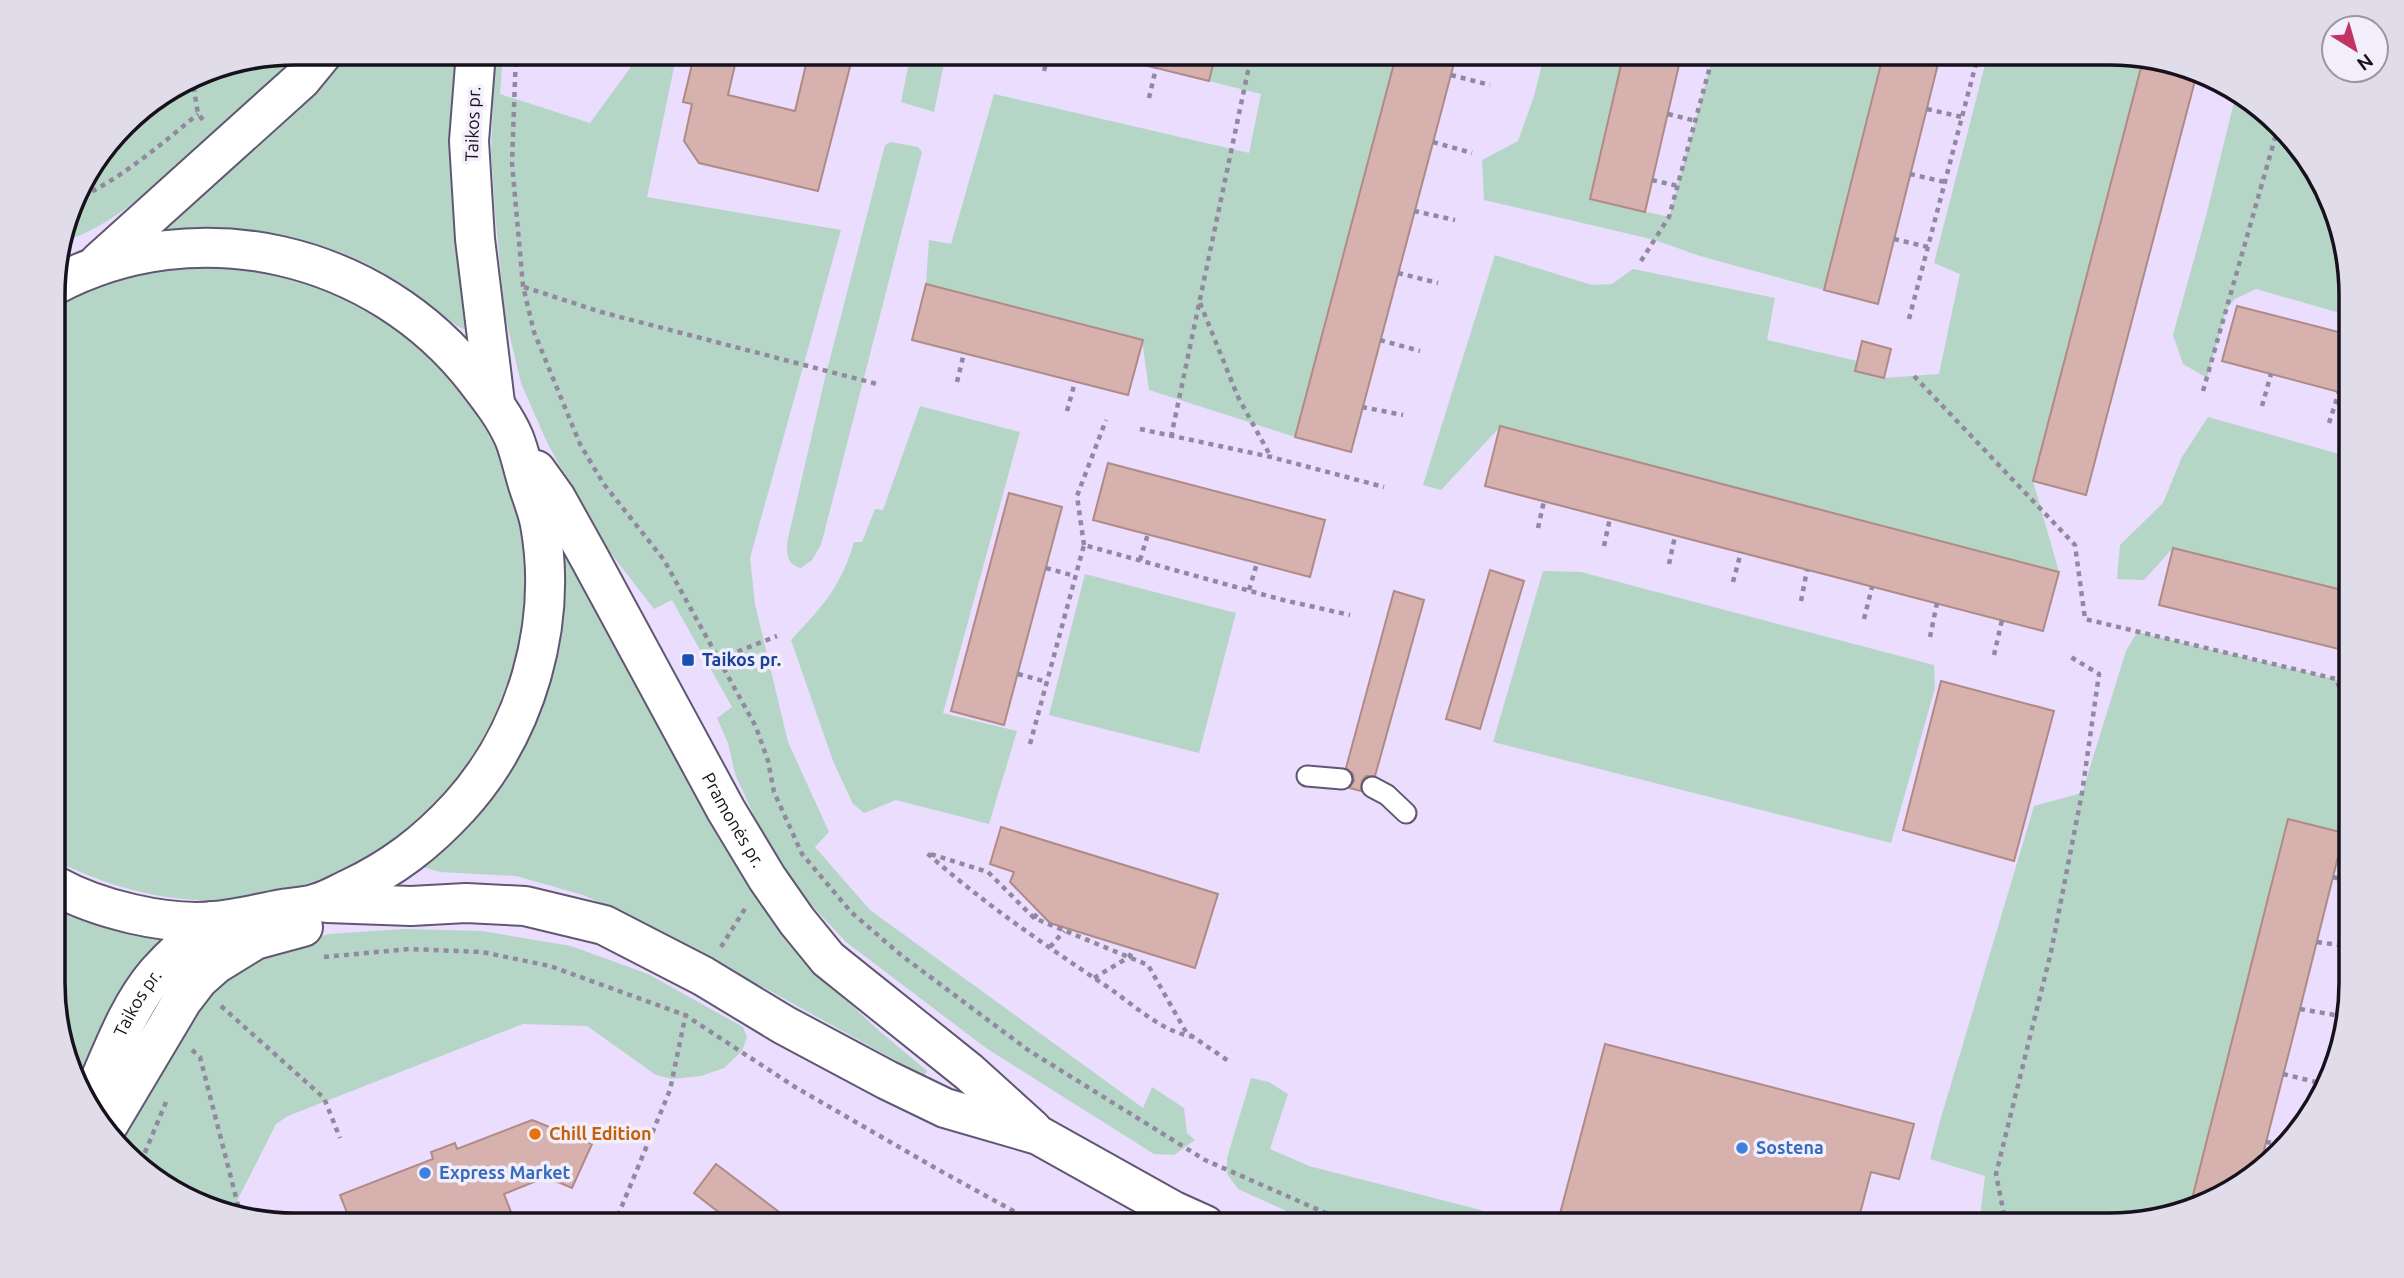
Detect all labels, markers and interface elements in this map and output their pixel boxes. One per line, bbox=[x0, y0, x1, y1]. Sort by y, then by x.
north arrow bbox=[2320, 14, 2390, 84]
text: N bbox=[2353, 50, 2378, 76]
street label: Taikos pr. bbox=[461, 86, 483, 162]
place label: Taikos pr. bbox=[702, 649, 781, 669]
marker: Taikos pr. bbox=[680, 652, 696, 668]
street label: Pramonės pr. bbox=[699, 769, 769, 871]
street label: Taikos pr. bbox=[109, 965, 165, 1039]
place label: Chill Edition bbox=[549, 1123, 652, 1143]
marker: Chill Edition bbox=[527, 1126, 543, 1142]
place label: Sostena bbox=[1756, 1137, 1824, 1157]
marker: Sostena bbox=[1734, 1140, 1750, 1156]
place label: Express Market bbox=[439, 1162, 571, 1182]
marker: Express Market bbox=[417, 1165, 433, 1181]

